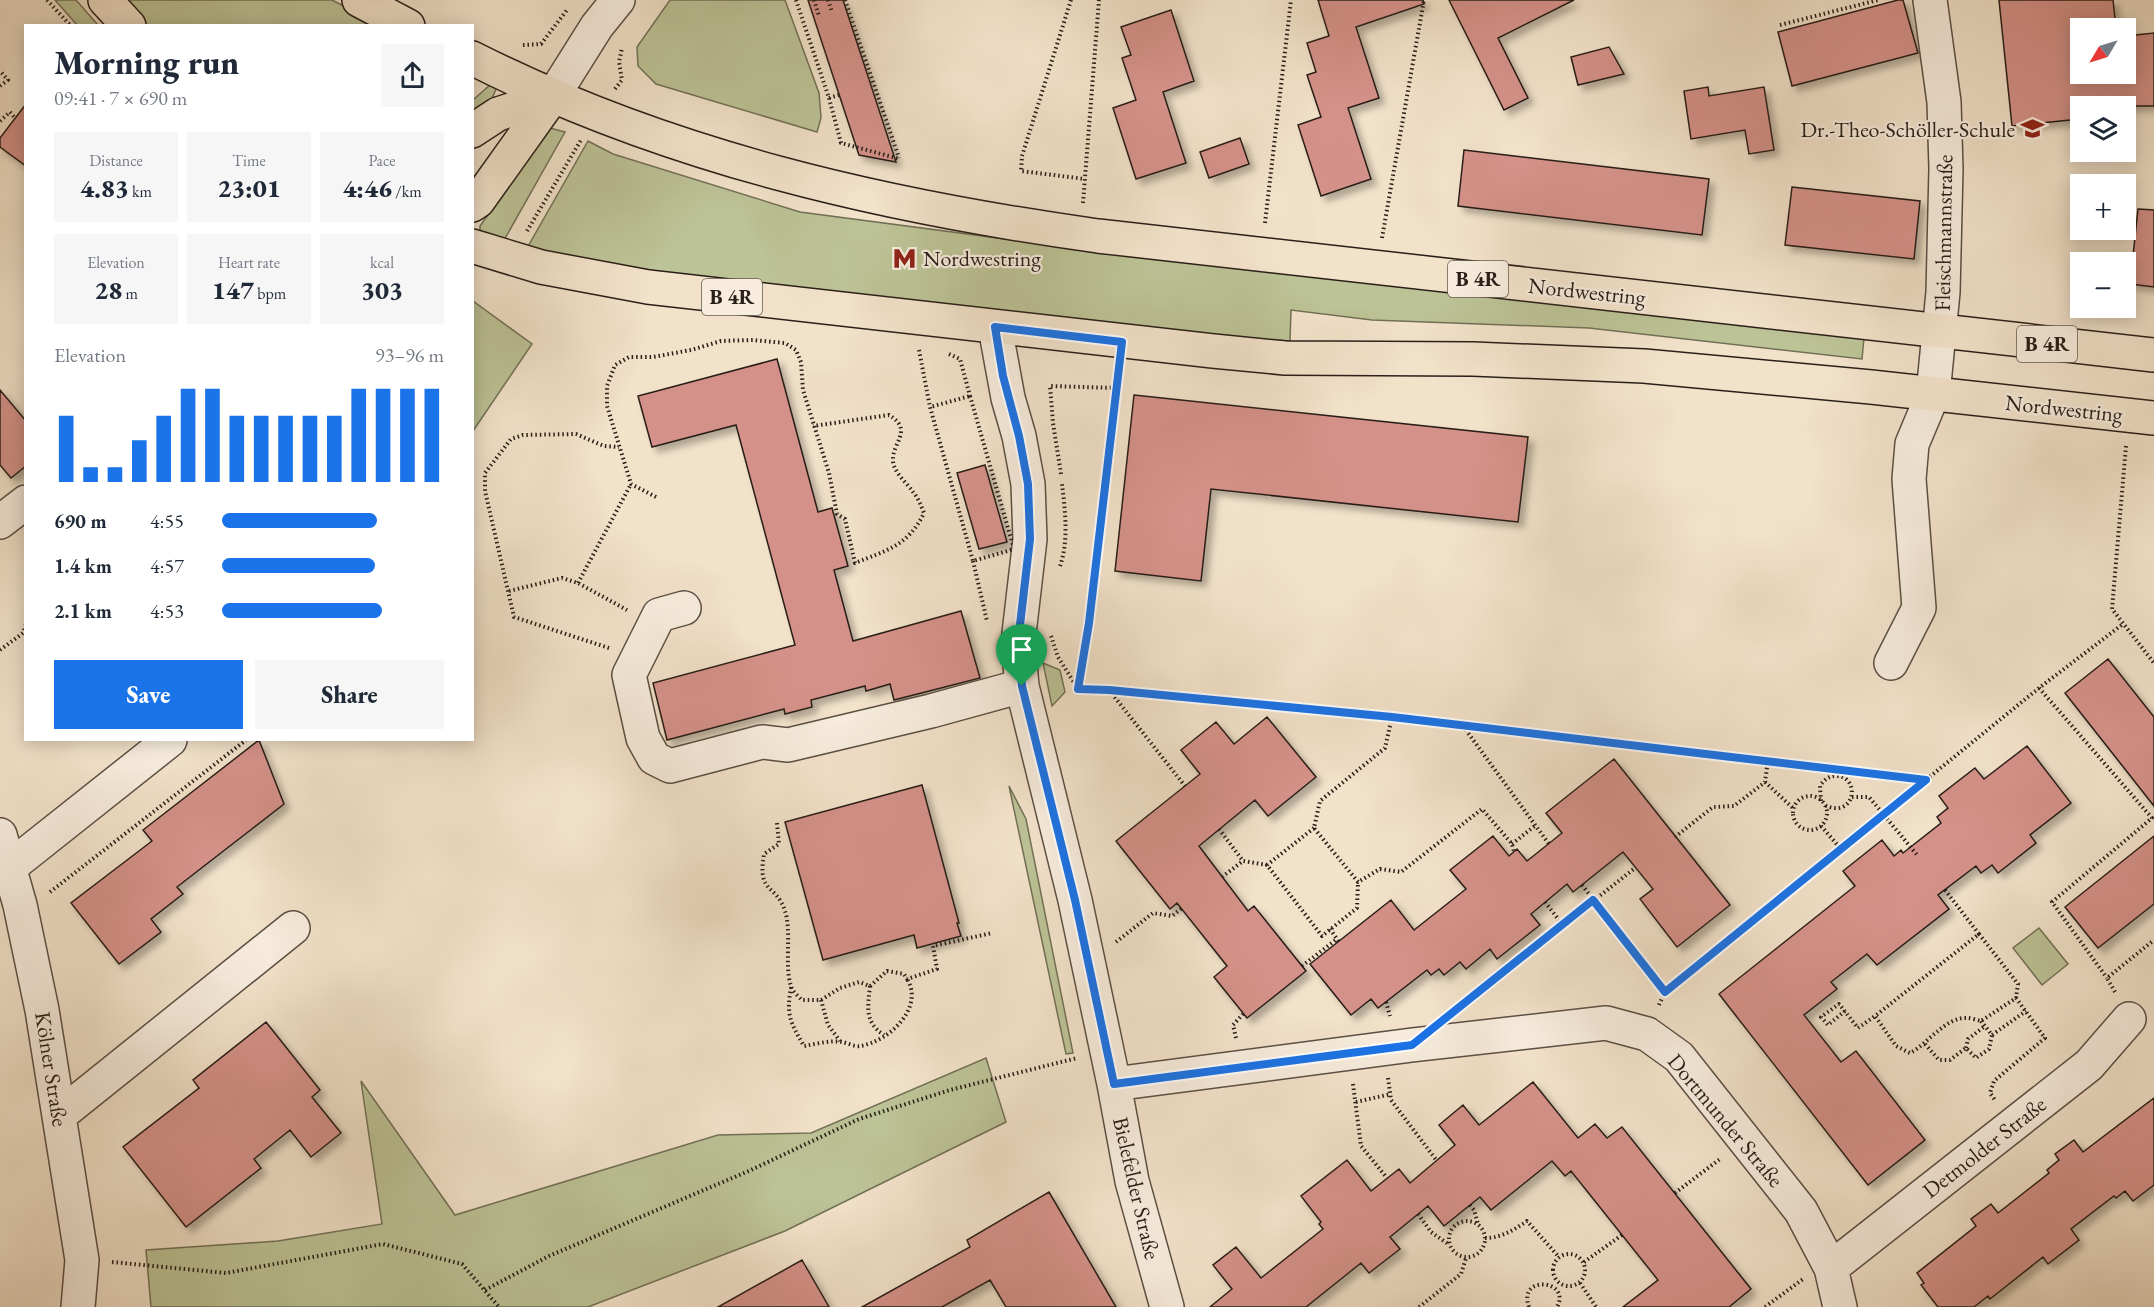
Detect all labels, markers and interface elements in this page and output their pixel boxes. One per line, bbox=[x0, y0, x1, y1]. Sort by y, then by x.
north arrow bbox=[2070, 18, 2136, 84]
map controls bbox=[2070, 18, 2136, 318]
text: Morning run bbox=[54, 41, 239, 84]
button: share bbox=[381, 44, 444, 107]
text: 09:41 · 7 × 690 m bbox=[54, 85, 187, 111]
button: layers bbox=[2070, 96, 2136, 162]
place label: Dr.-Theo-Schöller-Schule bbox=[1800, 115, 2015, 144]
school or university icon: Dr.-Theo-Schöller-Schule bbox=[2020, 116, 2046, 142]
text: Distance bbox=[89, 150, 143, 171]
text: Time bbox=[232, 150, 266, 171]
text: Pace bbox=[369, 150, 395, 171]
street label: Fleischmannstraße bbox=[1928, 154, 1959, 312]
text: 4.83 bbox=[80, 171, 129, 205]
text: 23:01 bbox=[217, 171, 281, 205]
text: 4:46 bbox=[342, 171, 392, 205]
button: + bbox=[2070, 174, 2136, 240]
text: km bbox=[129, 181, 152, 202]
text: /km bbox=[392, 181, 422, 202]
place label: Nordwestring bbox=[923, 244, 1041, 273]
metro station icon: Nordwestring bbox=[892, 245, 918, 271]
text: Elevation bbox=[87, 252, 145, 273]
text: Heart rate bbox=[218, 252, 280, 273]
text: kcal bbox=[370, 252, 394, 273]
button: − bbox=[2070, 252, 2136, 318]
road number: B 4R bbox=[1448, 261, 1508, 297]
street label: Nordwestring bbox=[1527, 271, 1647, 312]
text: 28 bbox=[94, 273, 122, 307]
text: 147 bbox=[212, 273, 254, 307]
text: 303 bbox=[361, 273, 403, 307]
road number: B 4R bbox=[702, 279, 762, 315]
text: m bbox=[122, 283, 138, 304]
text: bpm bbox=[254, 283, 286, 304]
road number: B 4R bbox=[2017, 326, 2077, 362]
text: Elevation bbox=[54, 342, 126, 368]
text: 93–96 m bbox=[375, 342, 444, 368]
street label: Nordwestring bbox=[2004, 388, 2124, 429]
text: 690 m bbox=[54, 508, 107, 534]
text: 4:55 bbox=[150, 508, 184, 534]
text: 1.4 km bbox=[54, 553, 112, 579]
text: 4:57 bbox=[150, 553, 184, 579]
text: 2.1 km bbox=[54, 598, 112, 624]
text: 4:53 bbox=[150, 598, 184, 624]
pin bbox=[996, 624, 1047, 686]
icon: arrive bbox=[1005, 633, 1038, 666]
button: Save bbox=[54, 660, 243, 729]
button: Share bbox=[255, 660, 444, 729]
street label: Kölner Straße bbox=[28, 1010, 75, 1129]
street label: Dortmunder Straße bbox=[1661, 1047, 1790, 1194]
street label: Detmolder Straße bbox=[1917, 1090, 2052, 1205]
street label: Bielefelder Straße bbox=[1106, 1114, 1167, 1263]

